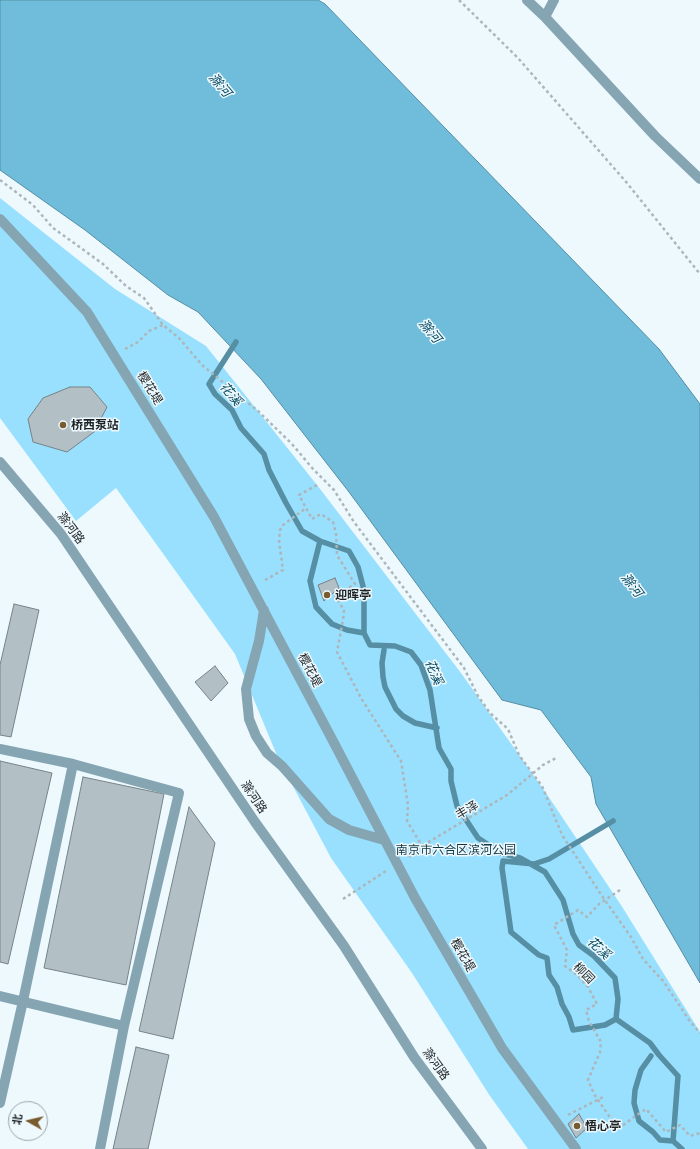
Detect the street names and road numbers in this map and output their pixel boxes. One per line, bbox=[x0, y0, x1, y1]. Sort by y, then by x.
street label: 樱花堤 bbox=[134, 369, 166, 407]
street label: 滁河路 bbox=[54, 509, 88, 547]
street label: 樱花堤 bbox=[295, 651, 325, 689]
street label: 滁河路 bbox=[238, 778, 270, 816]
street label: 丰泽 bbox=[453, 798, 481, 822]
street label: 樱花堤 bbox=[448, 936, 478, 974]
street label: 柳园 bbox=[570, 959, 598, 987]
street label: 滁河路 bbox=[420, 1045, 452, 1083]

